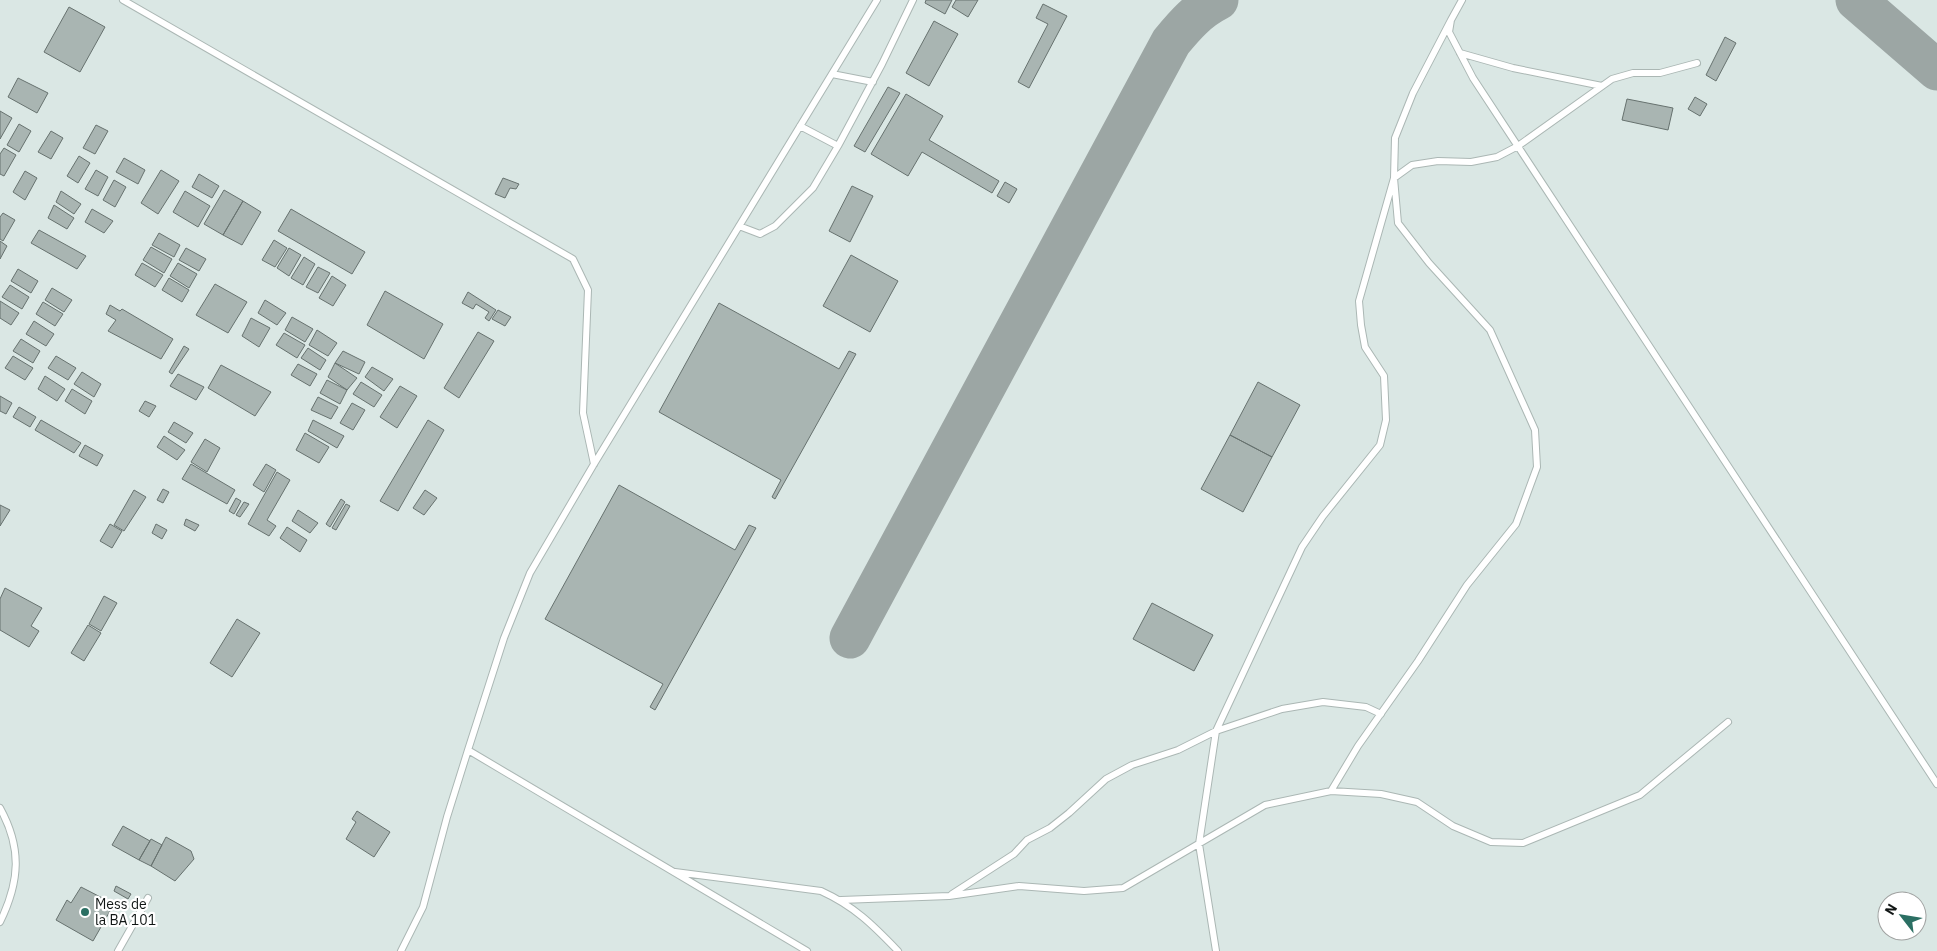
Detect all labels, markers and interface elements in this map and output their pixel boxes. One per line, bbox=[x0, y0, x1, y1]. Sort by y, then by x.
north arrow bbox=[1877, 891, 1927, 941]
place label: Mess de la BA 101 bbox=[95, 895, 156, 929]
text: N bbox=[1881, 900, 1901, 918]
marker: Mess de la BA 101 bbox=[79, 906, 91, 918]

